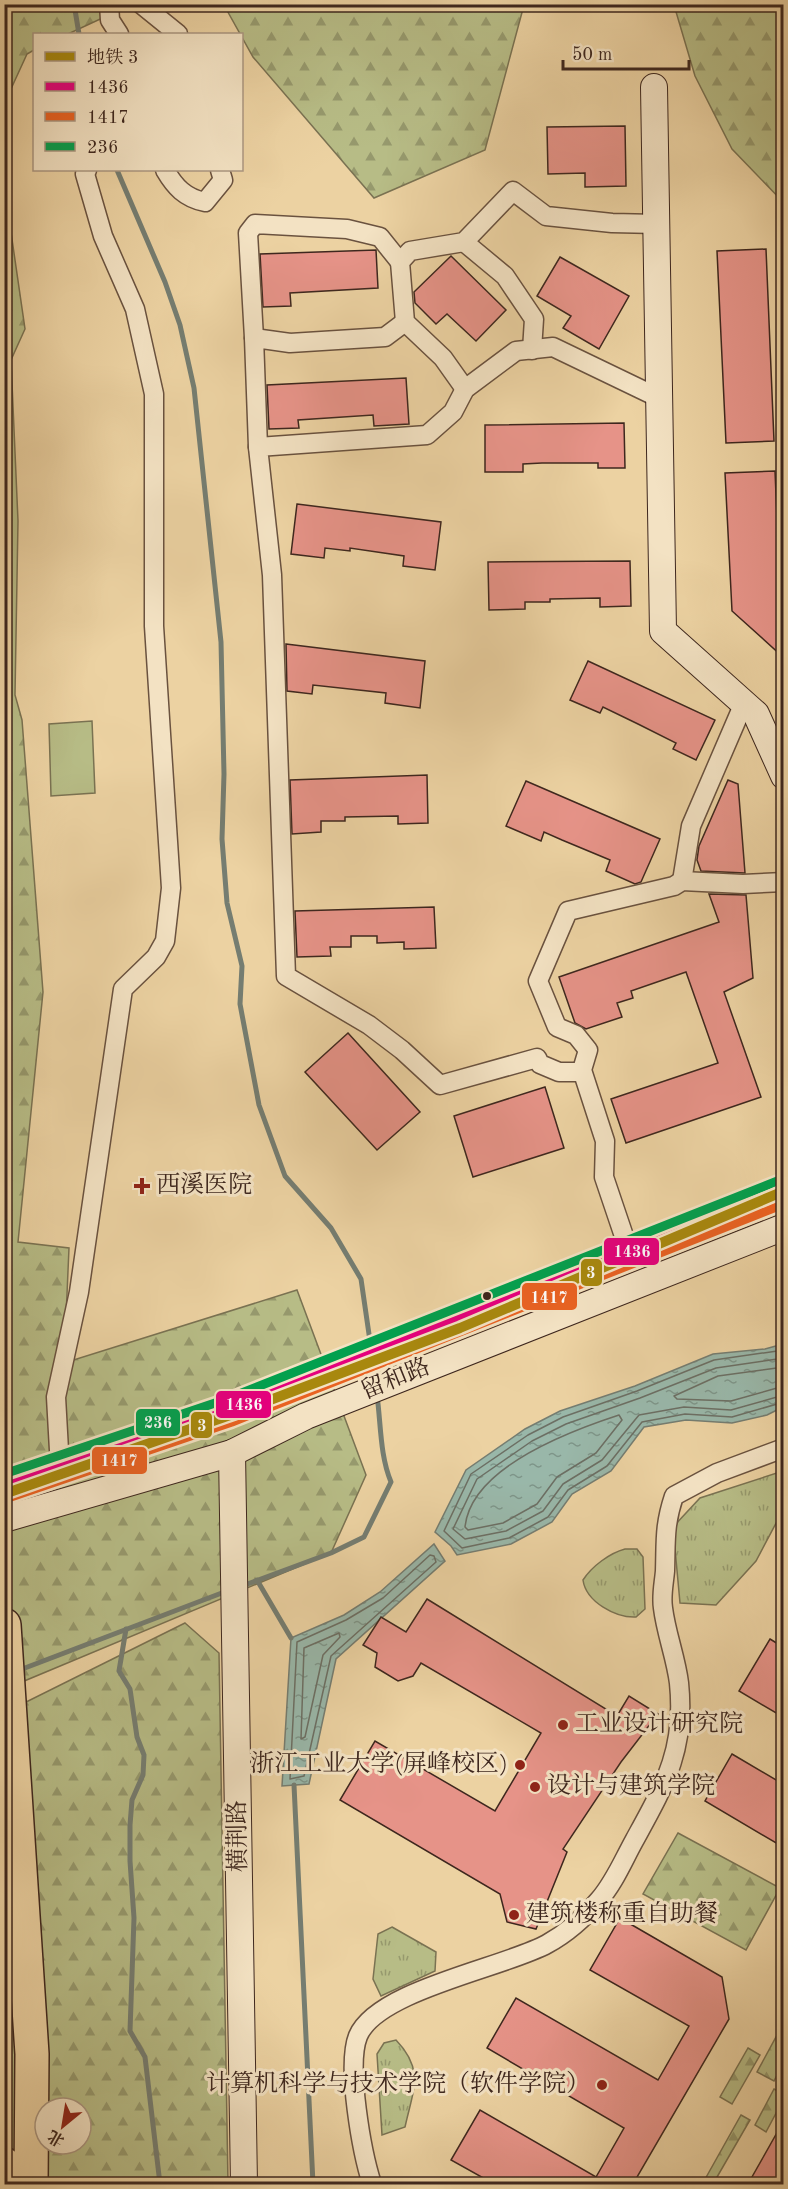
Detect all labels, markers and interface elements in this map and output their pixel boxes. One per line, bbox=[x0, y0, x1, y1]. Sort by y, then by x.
legend bbox=[33, 33, 243, 171]
scale bar bbox=[563, 33, 689, 71]
text: 50 m bbox=[572, 46, 612, 64]
text: 地铁 3 bbox=[87, 47, 138, 67]
text: 1436 bbox=[87, 79, 129, 97]
text: 1417 bbox=[87, 109, 129, 127]
text: 236 bbox=[87, 139, 118, 157]
place label: 西溪医院 bbox=[156, 1171, 252, 1198]
marker: 西溪医院 bbox=[133, 1177, 151, 1195]
line badge: 1436 bbox=[603, 1237, 660, 1266]
text: 1436 bbox=[613, 1245, 651, 1261]
line badge: 3 bbox=[580, 1258, 603, 1287]
text: 3 bbox=[586, 1266, 596, 1282]
line badge: 1417 bbox=[521, 1282, 578, 1311]
unlabelled marker bbox=[481, 1290, 493, 1302]
text: 1417 bbox=[530, 1291, 568, 1307]
street label: 留和路 bbox=[357, 1353, 434, 1405]
line badge: 1436 bbox=[215, 1390, 272, 1419]
text: 1436 bbox=[225, 1398, 263, 1414]
line badge: 236 bbox=[135, 1408, 181, 1437]
line badge: 3 bbox=[190, 1411, 213, 1439]
text: 236 bbox=[144, 1416, 172, 1432]
text: 3 bbox=[197, 1419, 207, 1435]
line badge: 1417 bbox=[91, 1446, 148, 1475]
text: 1417 bbox=[100, 1454, 138, 1470]
place label: 工业设计研究院 bbox=[575, 1710, 743, 1737]
marker: 工业设计研究院 bbox=[556, 1718, 570, 1732]
place label: 浙江工业大学(屏峰校区) bbox=[250, 1750, 508, 1777]
marker: 浙江工业大学(屏峰校区) bbox=[513, 1758, 527, 1772]
place label: 设计与建筑学院 bbox=[547, 1772, 715, 1799]
marker: 设计与建筑学院 bbox=[528, 1780, 542, 1794]
street label: 横荆路 bbox=[223, 1800, 252, 1872]
place label: 建筑楼称重自助餐 bbox=[526, 1900, 718, 1927]
marker: 建筑楼称重自助餐 bbox=[507, 1908, 521, 1922]
place label: 计算机科学与技术学院（软件学院） bbox=[206, 2070, 590, 2097]
marker: 计算机科学与技术学院（软件学院） bbox=[595, 2078, 609, 2092]
north arrow bbox=[33, 2096, 93, 2156]
text: 北 bbox=[45, 2126, 67, 2150]

